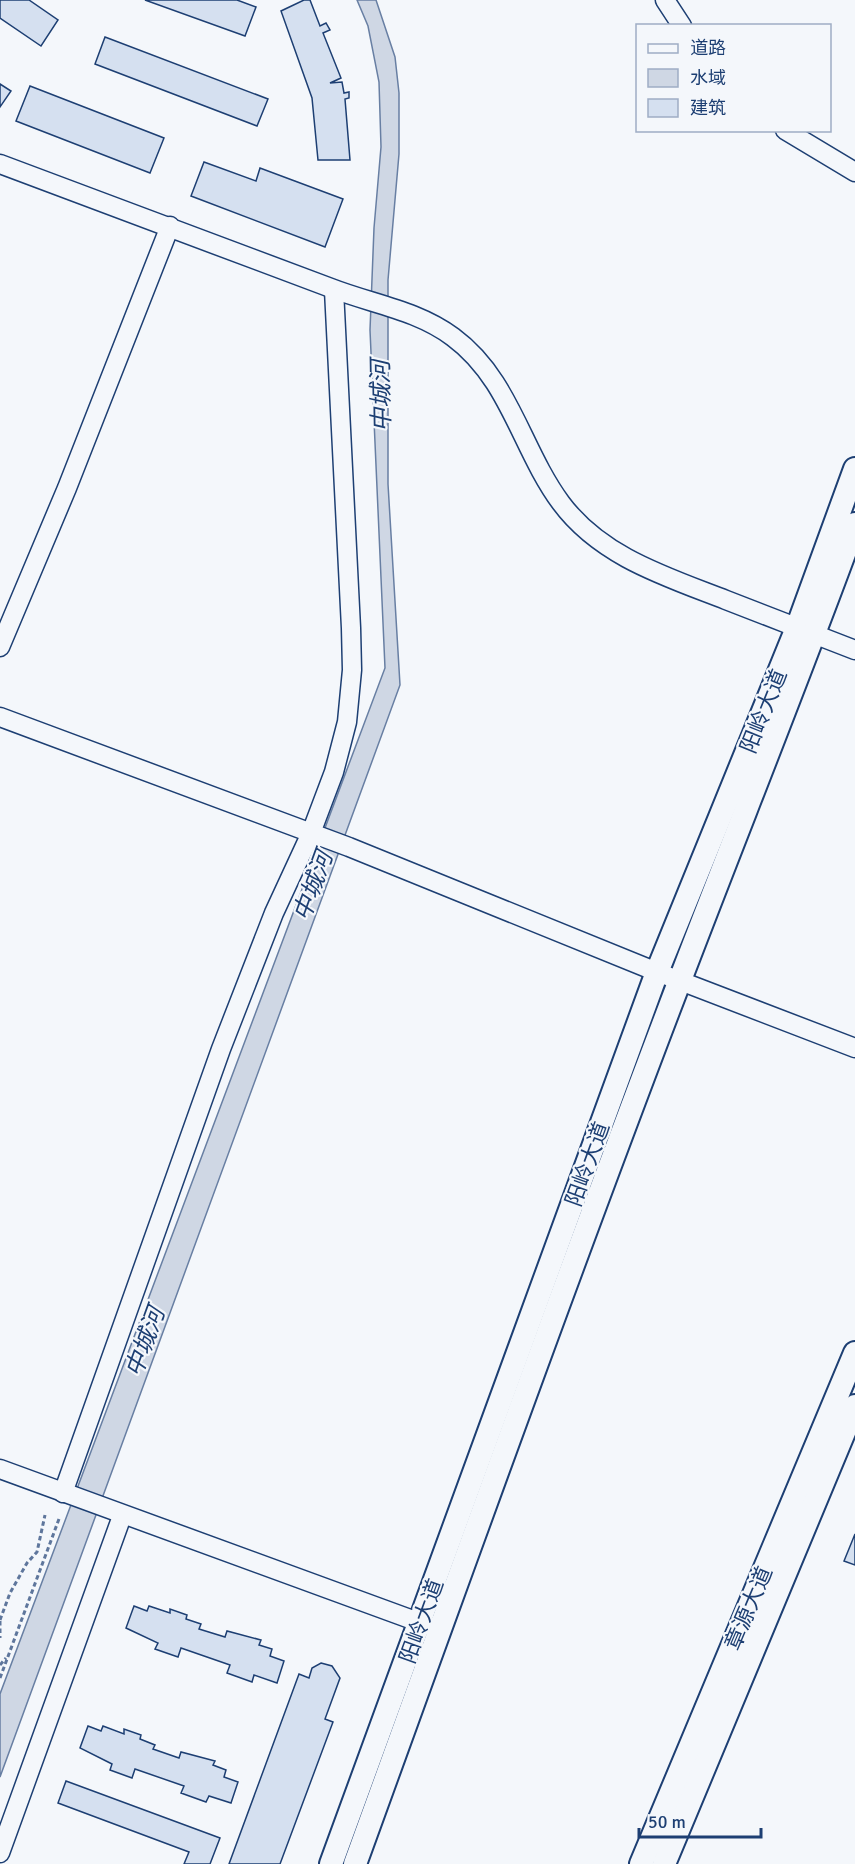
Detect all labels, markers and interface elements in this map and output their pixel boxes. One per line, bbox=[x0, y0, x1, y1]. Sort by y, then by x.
legend bbox=[636, 24, 831, 132]
text: 道路 bbox=[690, 37, 726, 59]
text: 水域 bbox=[690, 67, 726, 89]
text: 建筑 bbox=[690, 97, 726, 119]
water label: 中城河 bbox=[365, 356, 397, 432]
street label: 阳岭大道 bbox=[734, 665, 792, 757]
water label: 中城河 bbox=[287, 843, 341, 925]
street label: 阳岭大道 bbox=[560, 1118, 615, 1210]
water label: 中城河 bbox=[119, 1299, 173, 1381]
street label: 章源大道 bbox=[719, 1562, 778, 1654]
street label: 阳岭大道 bbox=[394, 1575, 449, 1667]
scale bar bbox=[639, 1801, 760, 1839]
text: 50 m bbox=[648, 1811, 686, 1833]

